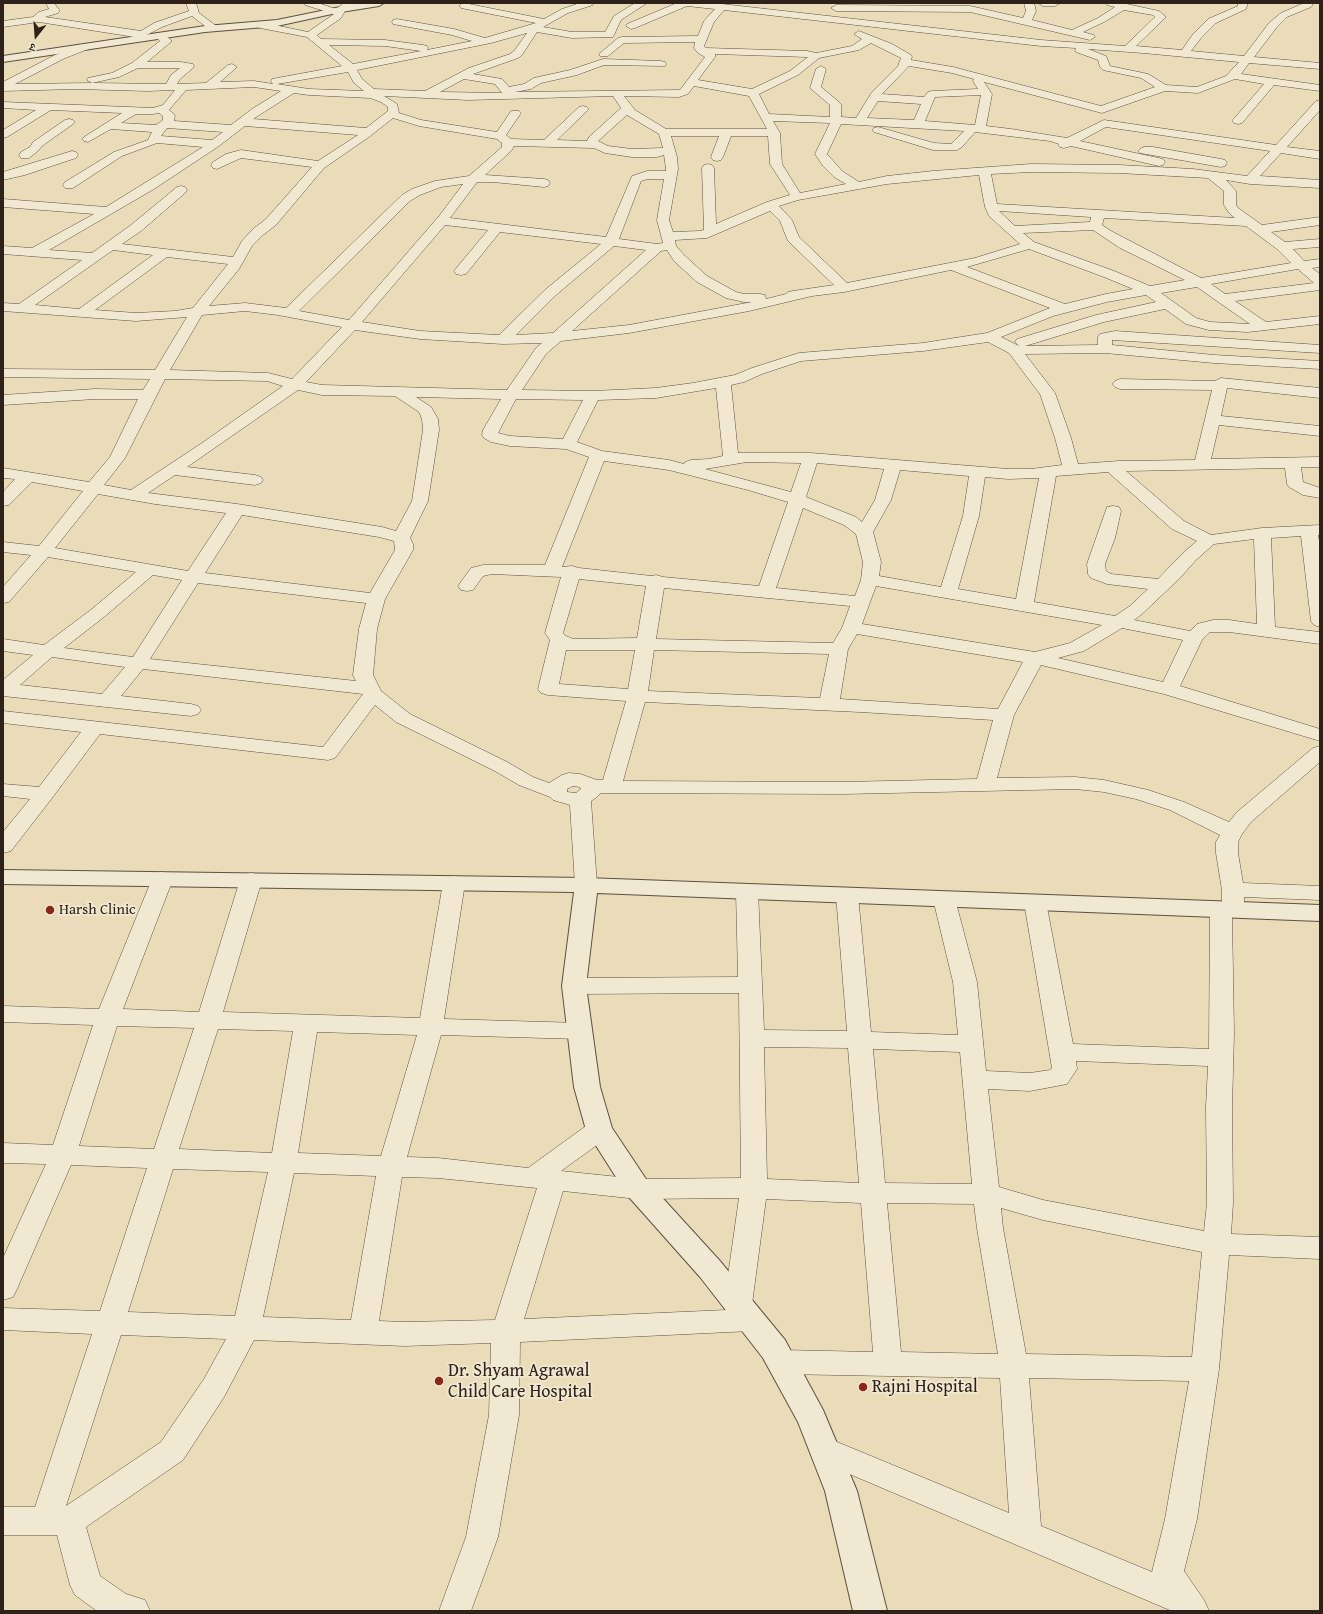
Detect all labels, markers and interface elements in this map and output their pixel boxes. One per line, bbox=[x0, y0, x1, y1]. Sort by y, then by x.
north arrow bbox=[16, 16, 56, 56]
text: उ bbox=[27, 39, 38, 56]
place label: Harsh Clinic bbox=[59, 901, 136, 919]
marker: Harsh Clinic bbox=[44, 904, 56, 916]
place label: Dr. Shyam Agrawal Child Care Hospital bbox=[448, 1360, 592, 1402]
marker: Dr. Shyam Agrawal Child Care Hospital bbox=[433, 1375, 445, 1387]
place label: Rajni Hospital bbox=[872, 1376, 978, 1398]
marker: Rajni Hospital bbox=[857, 1381, 869, 1393]

